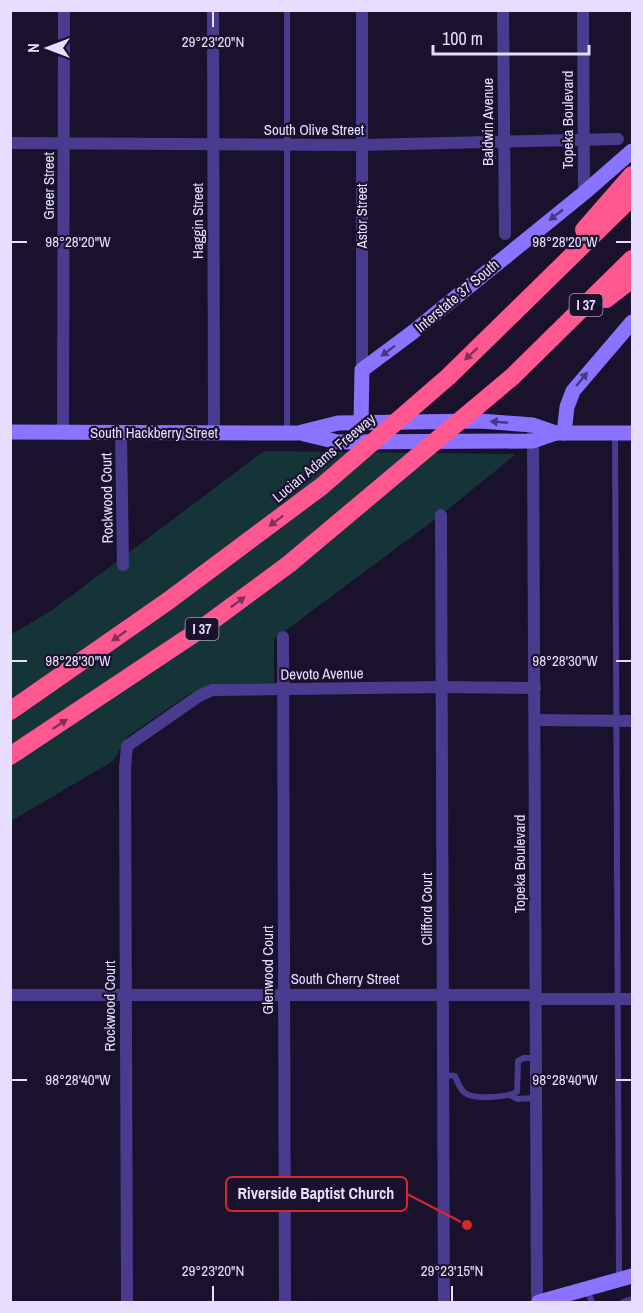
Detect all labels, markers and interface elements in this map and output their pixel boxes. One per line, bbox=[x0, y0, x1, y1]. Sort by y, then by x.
north arrow bbox=[18, 18, 78, 78]
scale bar bbox=[433, 18, 589, 56]
text: 100 m bbox=[442, 26, 483, 51]
text: 29°23'20"N bbox=[182, 31, 244, 52]
text: N bbox=[22, 43, 44, 53]
street label: Topeka Boulevard bbox=[557, 71, 578, 169]
street label: Baldwin Avenue bbox=[477, 78, 498, 166]
street label: South Olive Street bbox=[264, 119, 365, 140]
street label: Greer Street bbox=[38, 152, 59, 220]
street label: Haggin Street bbox=[187, 182, 208, 259]
street label: Astor Street bbox=[351, 183, 372, 249]
one-way arrow bbox=[548, 209, 564, 222]
text: 98°28'20"W bbox=[45, 231, 111, 252]
text: 98°28'20"W bbox=[532, 231, 598, 252]
street label: Interstate 37 South bbox=[410, 254, 503, 337]
road number: I 37 bbox=[570, 294, 602, 316]
one-way arrow bbox=[380, 345, 396, 357]
one-way arrow bbox=[465, 347, 479, 361]
one-way arrow bbox=[575, 372, 588, 387]
street label: Lucian Adams Freeway bbox=[268, 408, 380, 507]
one-way arrow bbox=[489, 417, 508, 427]
street label: South Hackberry Street bbox=[90, 422, 218, 443]
street label: Rockwood Court bbox=[95, 452, 118, 544]
one-way arrow bbox=[268, 514, 283, 526]
one-way arrow bbox=[229, 596, 245, 608]
road number: I 37 bbox=[186, 618, 218, 640]
one-way arrow bbox=[111, 630, 127, 642]
text: 98°28'30"W bbox=[45, 650, 111, 671]
text: 98°28'30"W bbox=[532, 650, 598, 671]
street label: Devoto Avenue bbox=[280, 662, 364, 685]
one-way arrow bbox=[51, 718, 68, 729]
street label: Topeka Boulevard bbox=[509, 815, 530, 913]
street label: Clifford Court bbox=[416, 872, 437, 945]
street label: Glenwood Court bbox=[257, 925, 278, 1014]
street label: Rockwood Court bbox=[99, 960, 120, 1051]
street label: South Cherry Street bbox=[291, 968, 400, 989]
text: 98°28'40"W bbox=[45, 1069, 111, 1090]
text: 98°28'40"W bbox=[532, 1069, 598, 1090]
callout: Riverside Baptist Church bbox=[226, 1177, 407, 1211]
text: Riverside Baptist Church bbox=[238, 1182, 394, 1204]
text: 29°23'20"N bbox=[182, 1260, 244, 1281]
text: 29°23'15"N bbox=[421, 1260, 483, 1281]

